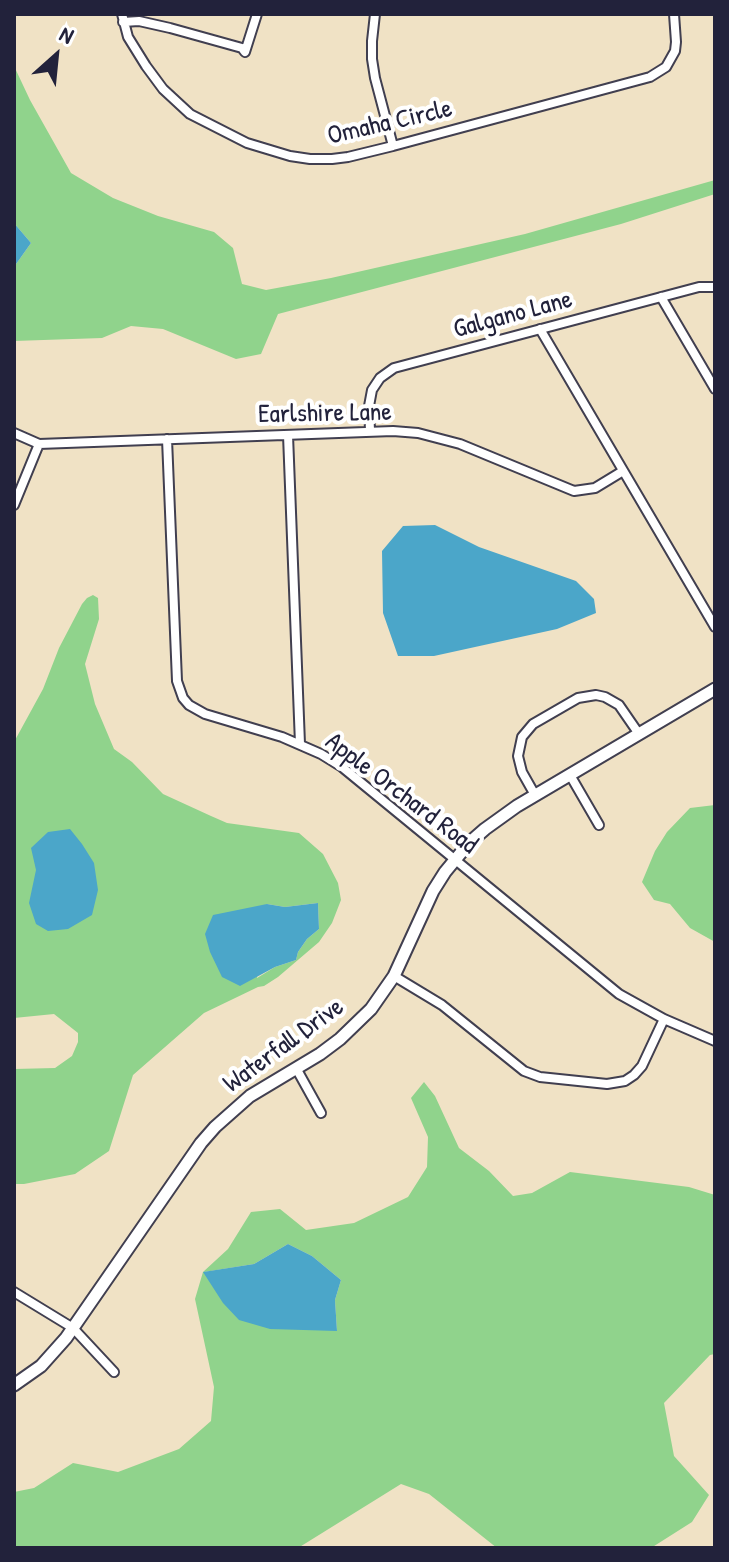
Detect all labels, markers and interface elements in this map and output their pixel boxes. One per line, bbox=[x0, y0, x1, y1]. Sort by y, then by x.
north arrow bbox=[16, 16, 96, 96]
text: N bbox=[55, 19, 79, 51]
street label: Omaha Circle bbox=[325, 94, 455, 152]
street label: Galgano Lane bbox=[450, 284, 576, 346]
street label: Earlshire Lane bbox=[258, 397, 392, 431]
street label: Apple Orchard Road bbox=[319, 727, 483, 861]
street label: Waterfall Drive bbox=[218, 992, 350, 1100]

